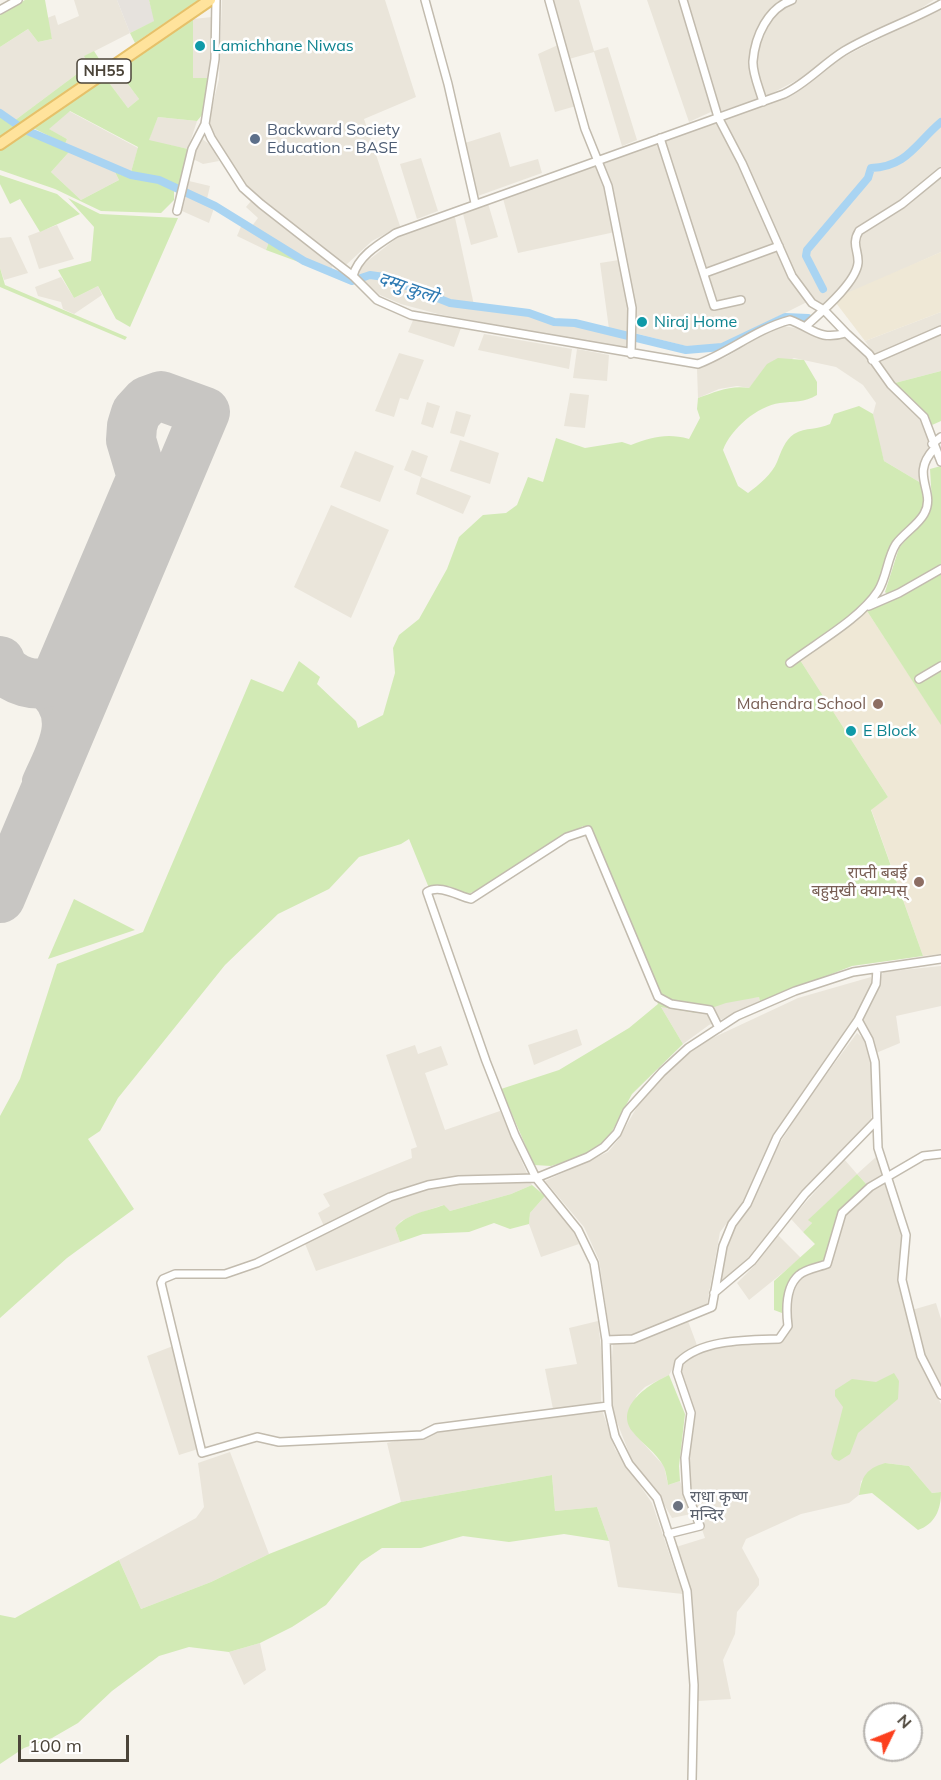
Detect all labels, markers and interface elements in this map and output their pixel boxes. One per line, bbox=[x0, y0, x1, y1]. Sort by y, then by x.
place label: Lamichhane Niwas bbox=[212, 36, 354, 56]
marker: Lamichhane Niwas bbox=[193, 39, 207, 53]
road number: NH55 bbox=[77, 59, 131, 83]
place label: Backward Society Education - BASE bbox=[267, 120, 400, 158]
marker: Backward Society Education - BASE bbox=[248, 132, 262, 146]
water label: दम्मु कुलो bbox=[376, 268, 440, 308]
place label: Niraj Home bbox=[654, 312, 737, 332]
marker: Niraj Home bbox=[635, 315, 649, 329]
place label: Mahendra School bbox=[737, 694, 866, 714]
marker: Mahendra School bbox=[871, 697, 885, 711]
place label: E Block bbox=[863, 721, 917, 741]
marker: E Block bbox=[844, 724, 858, 738]
place label: राप्ती बबई बहुमुखी क्याम्पस् bbox=[811, 863, 907, 901]
marker: राप्ती बबई बहुमुखी क्याम्पस् bbox=[912, 875, 926, 889]
place label: राधा कृष्ण मन्दिर bbox=[690, 1487, 748, 1525]
marker: राधा कृष्ण मन्दिर bbox=[671, 1499, 685, 1513]
north arrow bbox=[863, 1702, 923, 1762]
text: N bbox=[893, 1710, 916, 1732]
scale bar bbox=[21, 1723, 132, 1761]
text: 100 m bbox=[29, 1734, 82, 1757]

